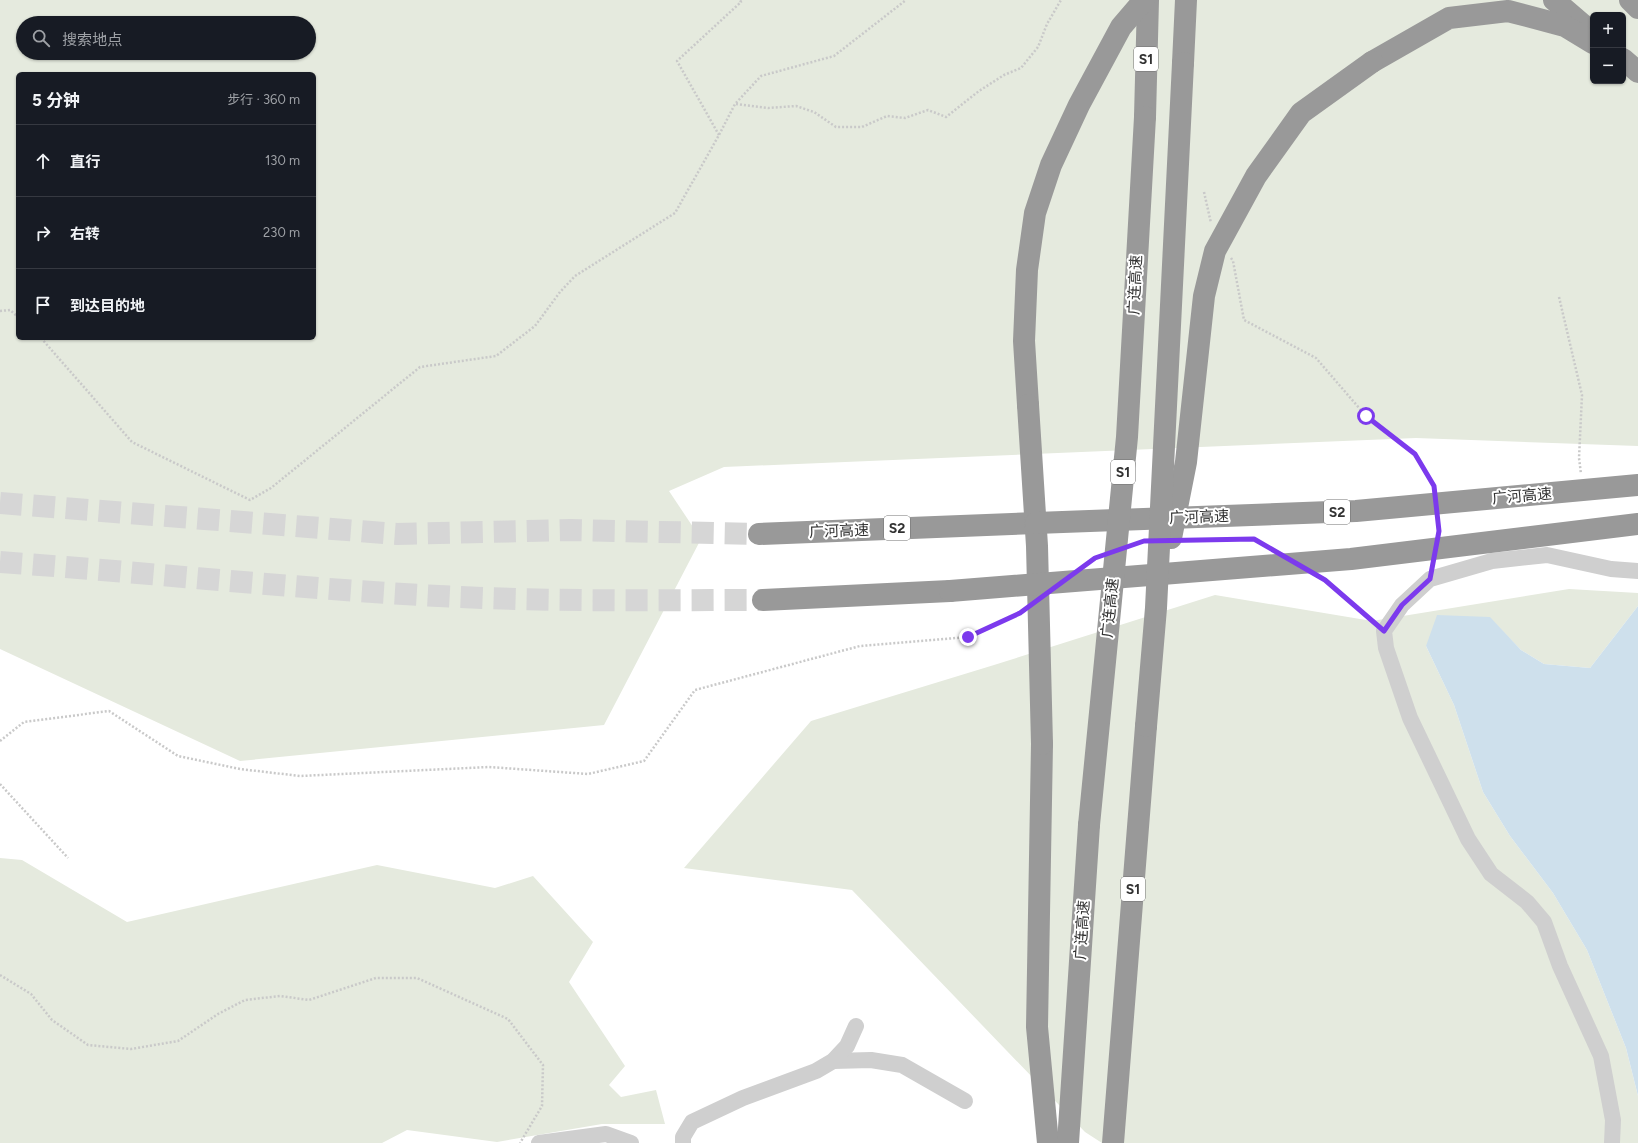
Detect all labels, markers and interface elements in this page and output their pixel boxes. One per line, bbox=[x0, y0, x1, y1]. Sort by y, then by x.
map controls bbox=[1590, 12, 1626, 84]
button: + bbox=[1590, 12, 1626, 48]
search box bbox=[16, 16, 316, 60]
icon: search bbox=[30, 27, 52, 49]
text: 搜索地点 bbox=[62, 31, 122, 49]
road number: S1 bbox=[1134, 47, 1158, 71]
button: − bbox=[1590, 48, 1626, 84]
text: 5 分钟 bbox=[32, 90, 80, 110]
text: 步行 · 360 m bbox=[227, 92, 300, 107]
icon: ahead bbox=[32, 150, 54, 172]
text: 直行 bbox=[70, 153, 100, 171]
text: 130 m bbox=[265, 153, 300, 168]
icon: right bbox=[32, 222, 54, 244]
text: 右转 bbox=[70, 225, 100, 243]
text: 230 m bbox=[263, 225, 300, 240]
street label: 广连高速 bbox=[1124, 255, 1146, 315]
icon: arrive bbox=[32, 294, 54, 316]
text: 到达目的地 bbox=[70, 297, 145, 315]
route start bbox=[1357, 407, 1375, 425]
road number: S1 bbox=[1111, 460, 1135, 484]
street label: 广河高速 bbox=[1491, 484, 1553, 508]
road number: S2 bbox=[1324, 500, 1350, 524]
street label: 广河高速 bbox=[1169, 507, 1229, 527]
road number: S2 bbox=[884, 516, 910, 540]
street label: 广河高速 bbox=[809, 521, 869, 541]
street label: 广连高速 bbox=[1098, 577, 1122, 639]
route end bbox=[959, 628, 977, 646]
road number: S1 bbox=[1121, 877, 1145, 901]
street label: 广连高速 bbox=[1071, 899, 1093, 961]

